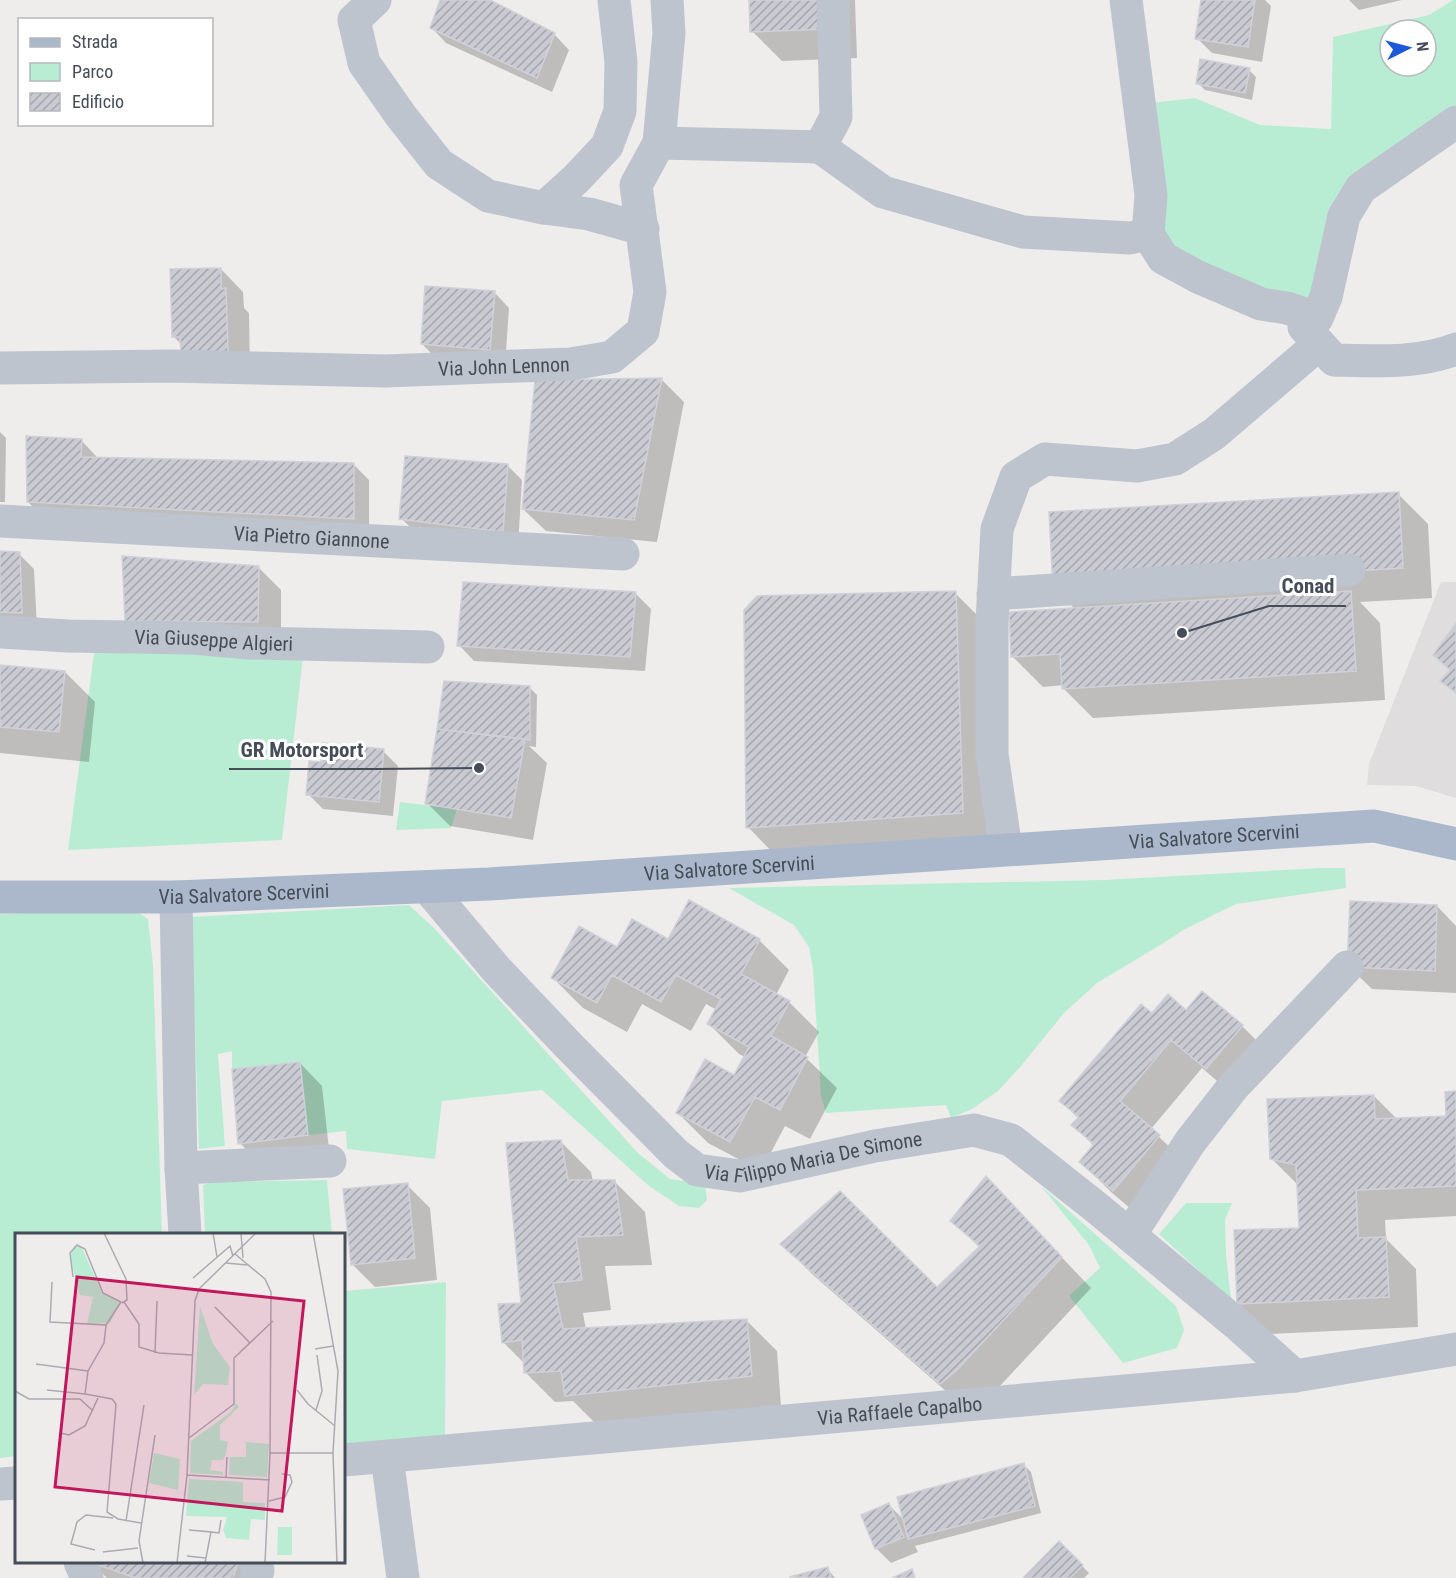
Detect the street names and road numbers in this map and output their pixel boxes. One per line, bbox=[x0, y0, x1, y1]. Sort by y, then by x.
street label: Via John Lennon bbox=[438, 352, 570, 381]
street label: Via Pietro Giannone bbox=[233, 521, 390, 554]
street label: Via Giuseppe Algieri bbox=[134, 625, 293, 656]
street label: Via Salvatore Scervini bbox=[1128, 819, 1300, 854]
street label: Via Salvatore Scervini bbox=[643, 851, 815, 886]
street label: Via Salvatore Scervini bbox=[159, 879, 330, 909]
street label: Via Filippo Maria De Simone bbox=[703, 1127, 924, 1188]
street label: Via Raffaele Capalbo bbox=[816, 1392, 983, 1430]

